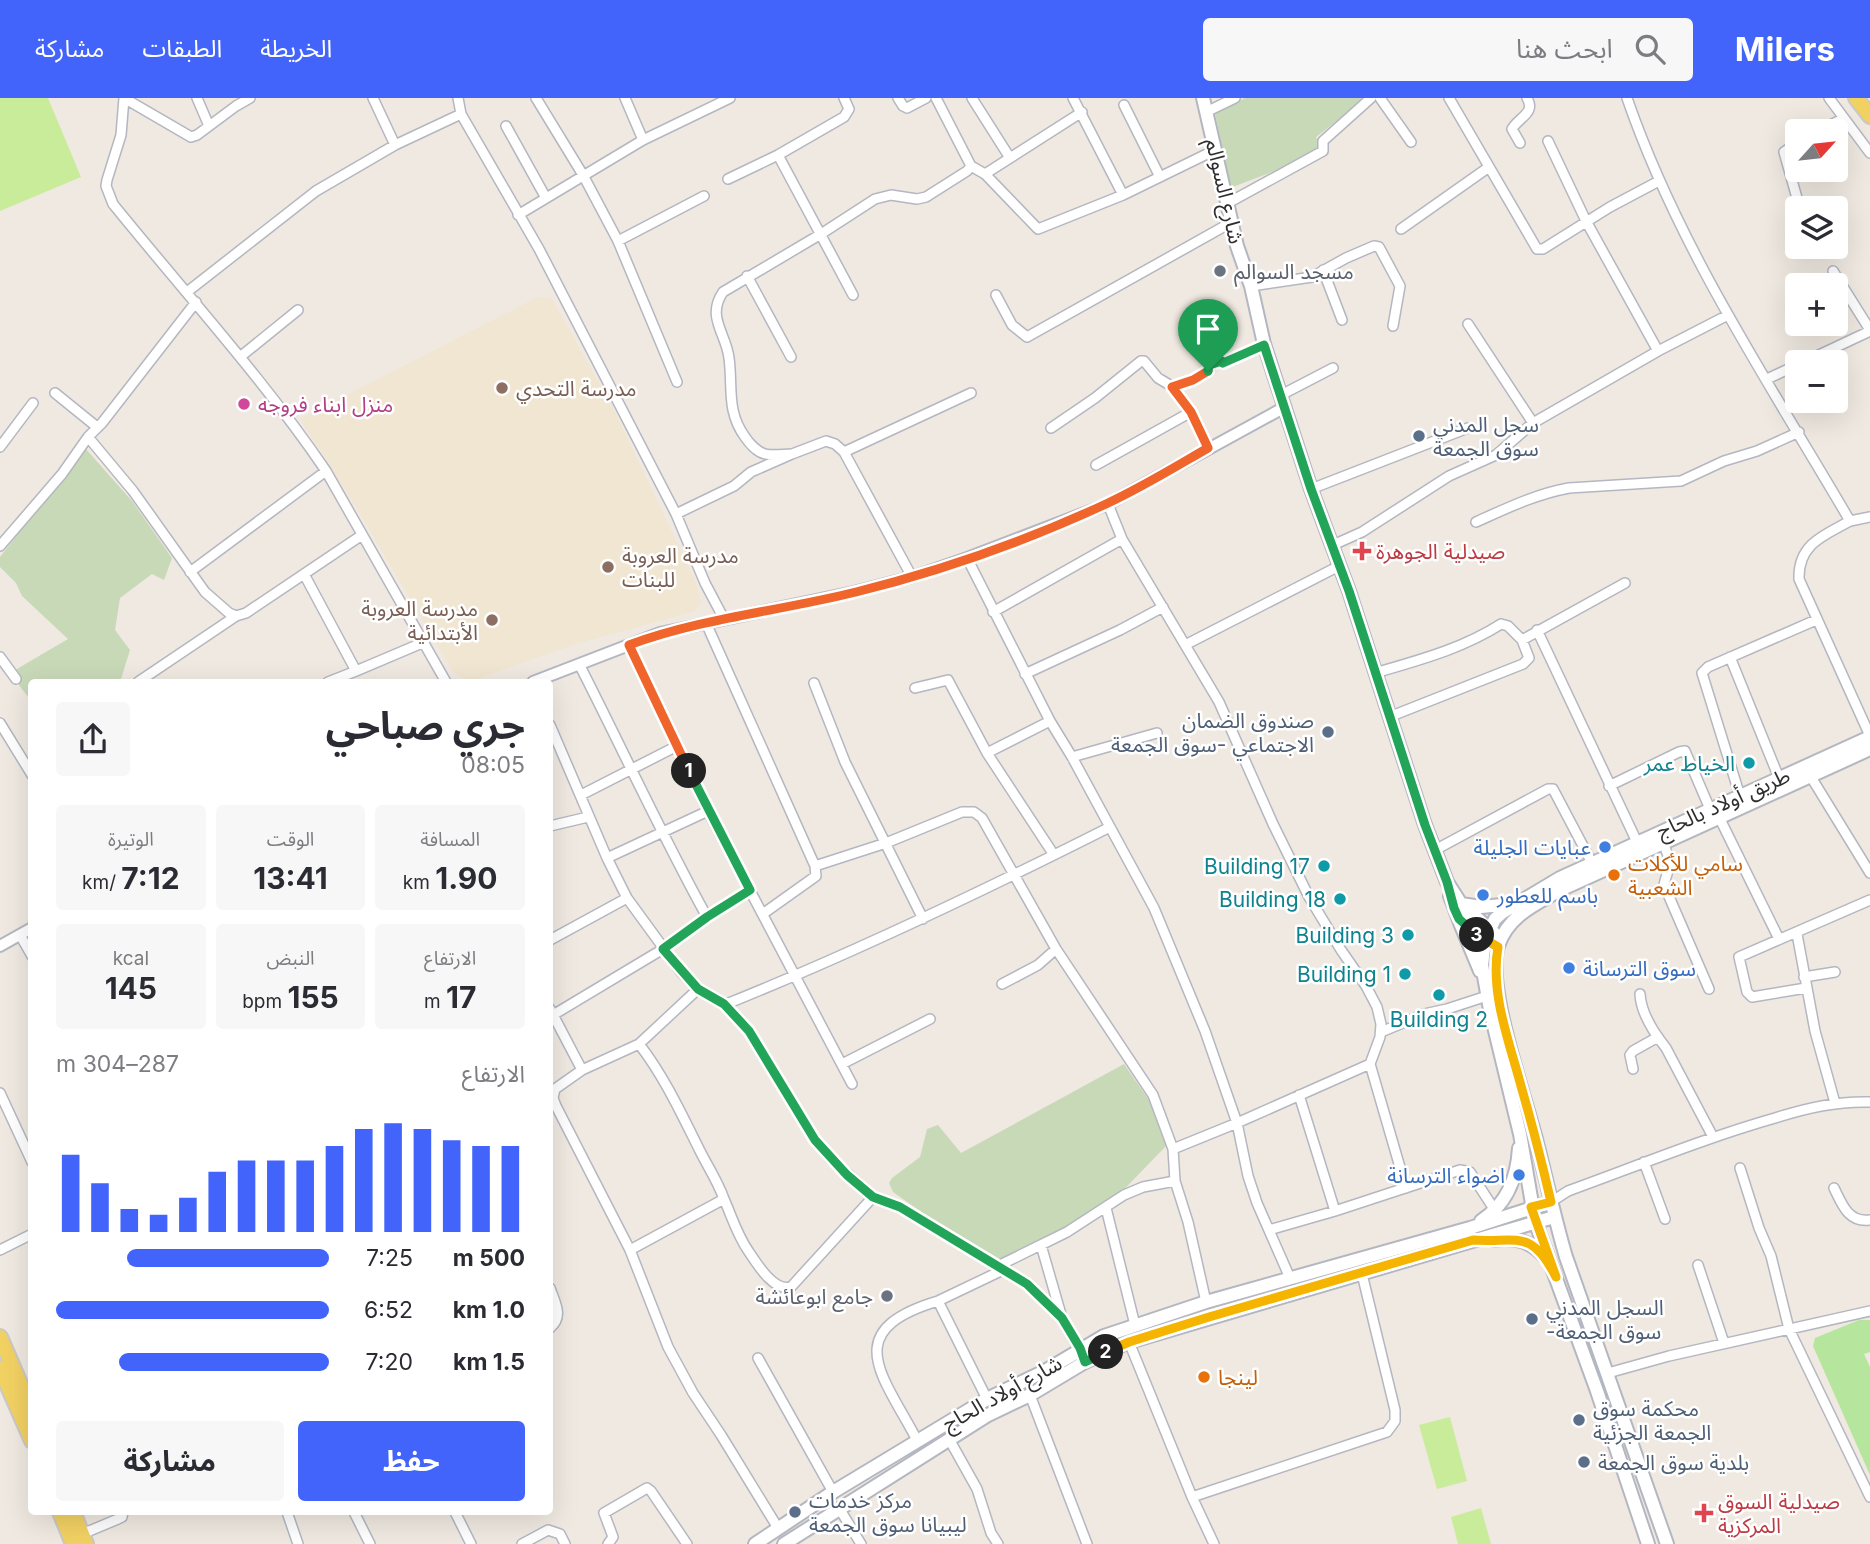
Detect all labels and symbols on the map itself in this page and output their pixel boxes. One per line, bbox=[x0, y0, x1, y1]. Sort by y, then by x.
north arrow bbox=[1785, 119, 1848, 182]
street label: شارع السوالم bbox=[1198, 136, 1249, 247]
place label: مسجد السوالم bbox=[1234, 259, 1354, 287]
marker: مسجد السوالم bbox=[1212, 263, 1228, 279]
pin bbox=[1178, 299, 1238, 371]
place label: مدرسة التحدي bbox=[516, 376, 637, 404]
marker: مدرسة التحدي bbox=[494, 380, 510, 396]
place label: منزل ابناء فروجه bbox=[258, 392, 393, 417]
marker: منزل ابناء فروجه bbox=[236, 396, 252, 412]
place label: سجل المدني سوق الجمعة bbox=[1433, 412, 1539, 461]
marker: سجل المدني سوق الجمعة bbox=[1411, 428, 1427, 444]
place label: صيدلية الجوهرة bbox=[1376, 539, 1505, 564]
place label: مدرسة العروبة للبنات bbox=[622, 543, 739, 592]
marker: صيدلية الجوهرة bbox=[1354, 543, 1370, 559]
marker: مدرسة العروبة للبنات bbox=[600, 559, 616, 575]
place label: مدرسة العروبة الأبتدائية bbox=[361, 596, 478, 645]
marker: مدرسة العروبة الأبتدائية bbox=[484, 612, 500, 628]
place label: صندوق الضمان الاجتماعي -سوق الجمعة bbox=[1111, 708, 1314, 760]
marker: صندوق الضمان الاجتماعي -سوق الجمعة bbox=[1320, 724, 1336, 740]
place label: الخياط عمر bbox=[1643, 751, 1735, 776]
pin: 1 bbox=[672, 754, 706, 788]
marker: الخياط عمر bbox=[1741, 755, 1757, 771]
street label: طريق أولاد بالحاج bbox=[1652, 762, 1795, 846]
place label: عبايات الجليلة bbox=[1474, 835, 1591, 860]
marker: عبايات الجليلة bbox=[1597, 839, 1613, 855]
place label: سامي للأكلات الشعبية bbox=[1628, 851, 1743, 900]
place label: Building 17 bbox=[1204, 854, 1310, 879]
marker: Building 17 bbox=[1316, 858, 1332, 874]
marker: سامي للأكلات الشعبية bbox=[1606, 867, 1622, 883]
place label: باسم للعطور bbox=[1496, 883, 1598, 911]
place label: Building 18 bbox=[1219, 887, 1326, 912]
marker: باسم للعطور bbox=[1475, 887, 1491, 903]
marker: Building 18 bbox=[1332, 891, 1348, 907]
pin: 3 bbox=[1460, 918, 1494, 952]
place label: Building 3 bbox=[1296, 923, 1394, 948]
marker: Building 3 bbox=[1400, 927, 1416, 943]
place label: سوق الترسانة bbox=[1583, 956, 1696, 981]
marker: سوق الترسانة bbox=[1561, 960, 1577, 976]
place label: Building 1 bbox=[1297, 962, 1391, 987]
marker: Building 1 bbox=[1397, 966, 1413, 982]
marker: Building 2 bbox=[1431, 987, 1447, 1003]
place label: Building 2 bbox=[1390, 1007, 1488, 1032]
place label: اضواء الترسانة bbox=[1387, 1163, 1505, 1188]
marker: اضواء الترسانة bbox=[1511, 1167, 1527, 1183]
place label: جامع ابوعائشة bbox=[756, 1284, 873, 1312]
marker: جامع ابوعائشة bbox=[879, 1288, 895, 1304]
place label: السجل المدني -سوق الجمعة bbox=[1546, 1295, 1664, 1344]
marker: السجل المدني -سوق الجمعة bbox=[1524, 1311, 1540, 1327]
pin: 2 bbox=[1088, 1334, 1124, 1370]
street label: شارع أولاد الحاج bbox=[938, 1350, 1068, 1439]
place label: لينجا bbox=[1218, 1365, 1258, 1390]
marker: لينجا bbox=[1196, 1369, 1212, 1385]
place label: محكمة سوق الجمعة الجزئية bbox=[1593, 1396, 1711, 1445]
marker: محكمة سوق الجمعة الجزئية bbox=[1571, 1412, 1587, 1428]
place label: بلدية سوق الجمعة bbox=[1598, 1450, 1749, 1475]
marker: بلدية سوق الجمعة bbox=[1576, 1454, 1592, 1470]
place label: مركز خدمات ليبيانا سوق الجمعة bbox=[809, 1488, 967, 1537]
place label: صيدلية السوق المركزية bbox=[1718, 1489, 1840, 1538]
marker: مركز خدمات ليبيانا سوق الجمعة bbox=[787, 1504, 803, 1520]
marker: صيدلية السوق المركزية bbox=[1696, 1505, 1712, 1521]

